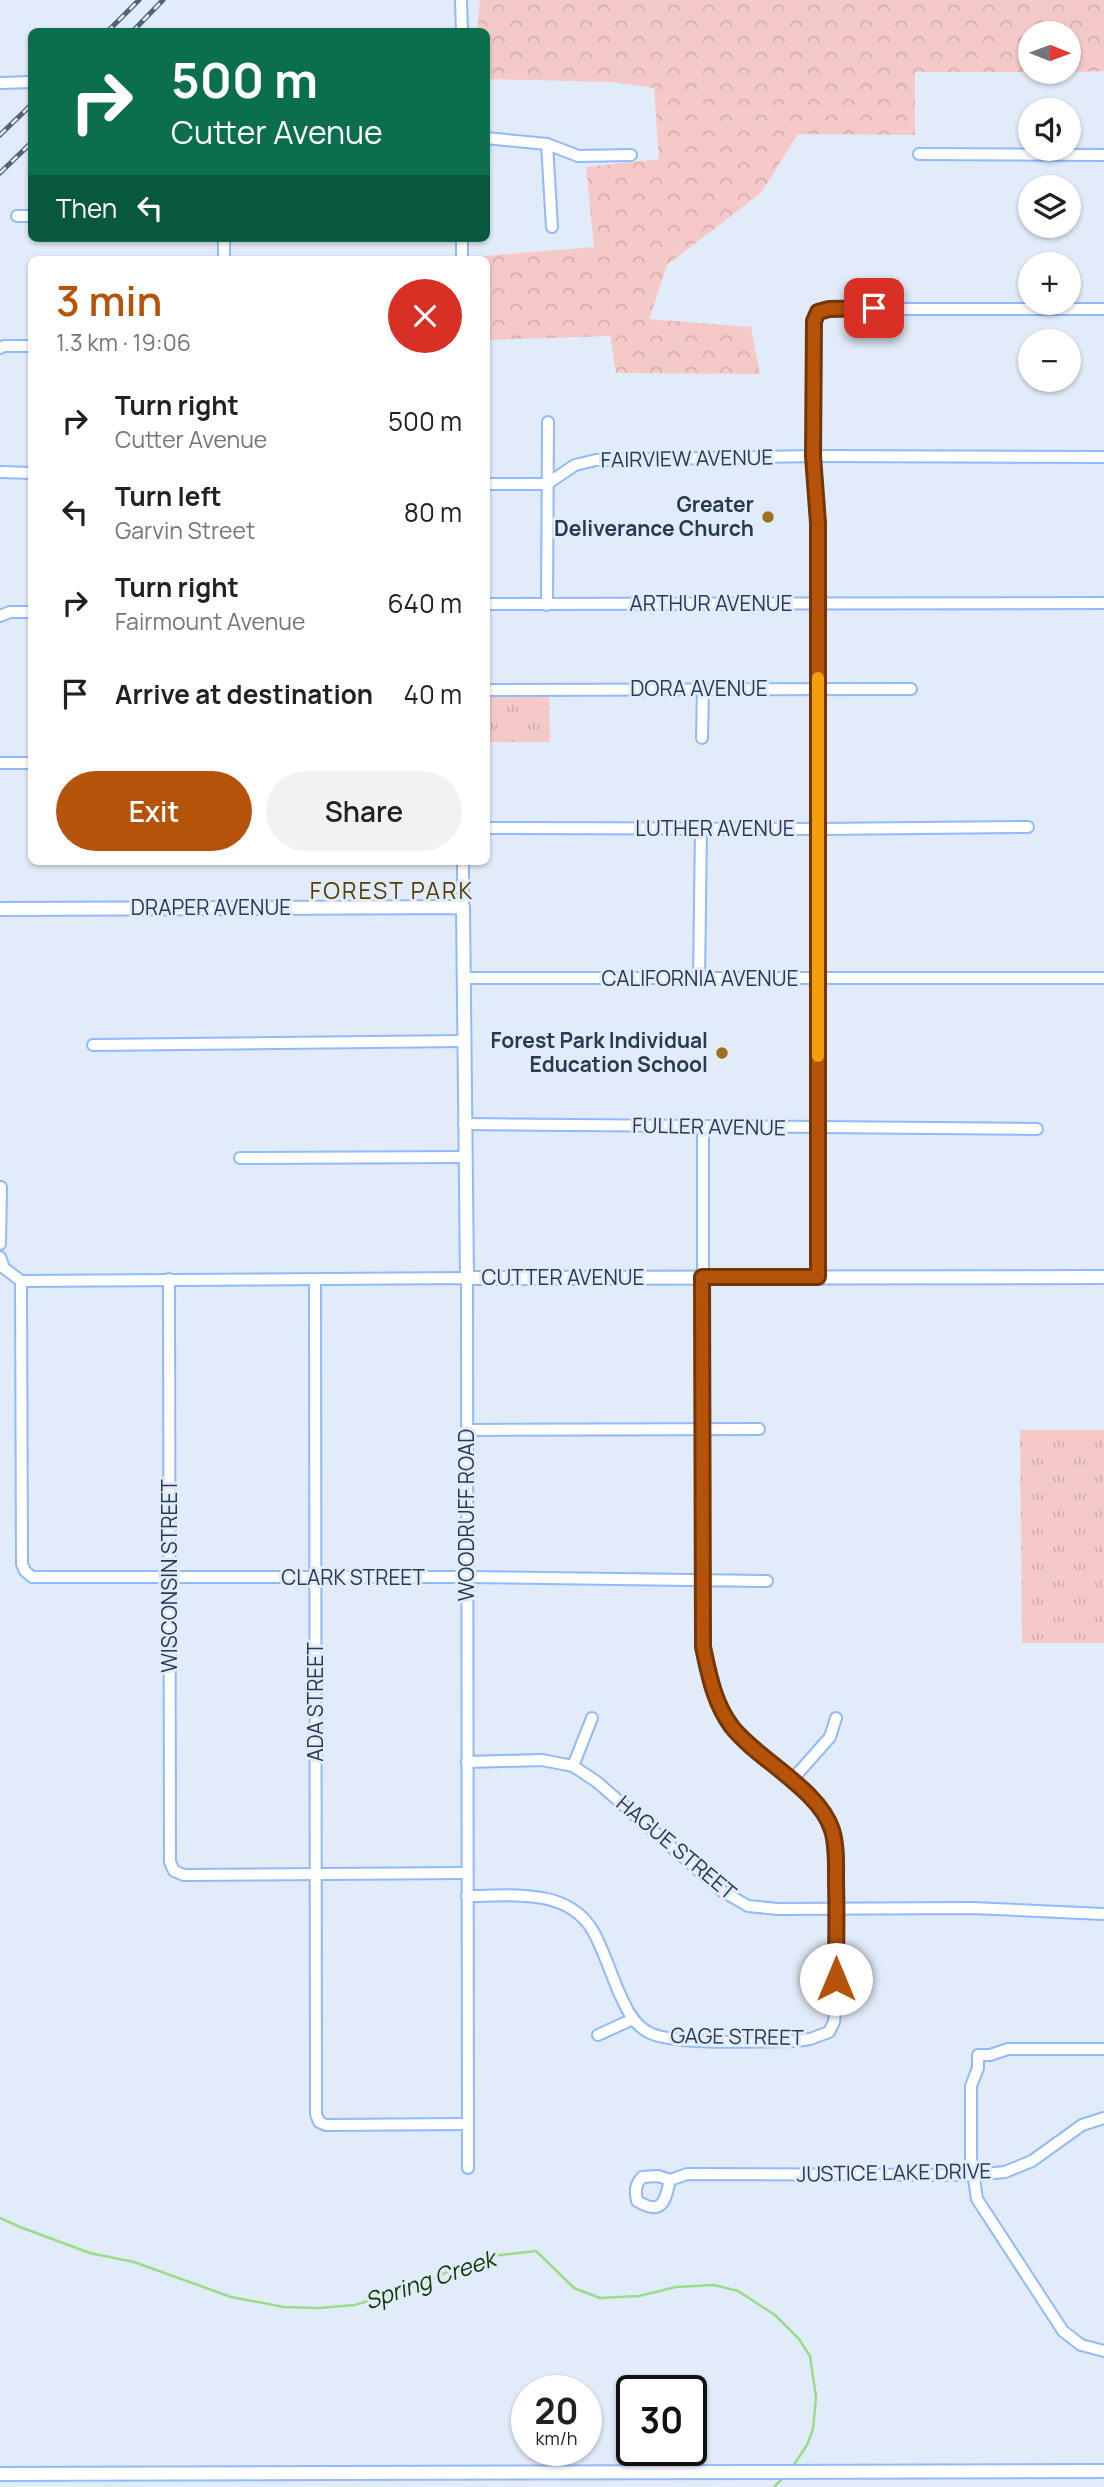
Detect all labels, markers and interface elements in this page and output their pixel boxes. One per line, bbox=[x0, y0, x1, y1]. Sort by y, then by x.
north arrow bbox=[1018, 21, 1082, 84]
map controls bbox=[1018, 21, 1081, 392]
text: 500 m bbox=[171, 46, 318, 113]
icon: right bbox=[56, 56, 147, 147]
button: sound bbox=[1018, 98, 1081, 161]
text: Cutter Avenue bbox=[171, 110, 383, 154]
button: layers bbox=[1018, 175, 1081, 238]
icon: left bbox=[131, 189, 169, 227]
text: Then bbox=[56, 190, 117, 226]
button: + bbox=[1018, 252, 1081, 315]
text: 3 min bbox=[56, 271, 162, 329]
pin bbox=[844, 278, 904, 338]
button: close bbox=[388, 279, 462, 353]
icon: arrive bbox=[855, 289, 893, 327]
text: 1.3 km · 19:06 bbox=[56, 326, 191, 358]
button: − bbox=[1018, 329, 1081, 392]
text: Turn right bbox=[115, 387, 239, 423]
icon: right bbox=[56, 402, 94, 440]
text: 500 m bbox=[388, 403, 462, 439]
text: Cutter Avenue bbox=[115, 423, 267, 455]
street label: FAIRVIEW AVENUE bbox=[600, 442, 774, 474]
text: Turn left bbox=[115, 478, 222, 514]
place label: Greater Deliverance Church bbox=[554, 490, 754, 542]
icon: left bbox=[56, 493, 94, 531]
text: 80 m bbox=[404, 494, 462, 530]
marker: Greater Deliverance Church bbox=[760, 509, 776, 525]
text: Garvin Street bbox=[115, 514, 255, 546]
text: Turn right bbox=[115, 569, 239, 605]
icon: right bbox=[56, 584, 94, 622]
text: 640 m bbox=[387, 585, 462, 621]
street label: ARTHUR AVENUE bbox=[629, 589, 793, 617]
text: Fairmount Avenue bbox=[115, 605, 305, 637]
street label: DORA AVENUE bbox=[630, 674, 768, 702]
icon: arrive bbox=[56, 675, 94, 713]
text: Arrive at destination bbox=[115, 676, 373, 712]
text: 40 m bbox=[404, 676, 462, 712]
button: Exit bbox=[56, 771, 252, 851]
button: Share bbox=[266, 771, 462, 851]
street label: LUTHER AVENUE bbox=[635, 814, 795, 842]
district label: FOREST PARK bbox=[310, 874, 474, 906]
street label: DRAPER AVENUE bbox=[131, 893, 291, 921]
street label: CALIFORNIA AVENUE bbox=[602, 964, 798, 992]
place label: Forest Park Individual Education School bbox=[490, 1026, 708, 1078]
marker: Forest Park Individual Education School bbox=[714, 1045, 730, 1061]
street label: FULLER AVENUE bbox=[632, 1111, 786, 1141]
street label: CUTTER AVENUE bbox=[481, 1263, 645, 1291]
street label: WOODRUFF ROAD bbox=[452, 1429, 480, 1601]
street label: WISCONSIN STREET bbox=[155, 1479, 183, 1673]
street label: CLARK STREET bbox=[281, 1563, 425, 1591]
street label: ADA STREET bbox=[301, 1642, 329, 1762]
street label: HAGUE STREET bbox=[611, 1789, 743, 1906]
position arrow bbox=[799, 1942, 873, 2016]
street label: GAGE STREET bbox=[670, 2021, 804, 2051]
street label: JUSTICE LAKE DRIVE bbox=[796, 2156, 992, 2188]
water label: Spring Creek bbox=[360, 2241, 503, 2316]
speed limit sign: 30 bbox=[616, 2375, 707, 2466]
text: 20 bbox=[535, 2387, 578, 2435]
text: km/h bbox=[536, 2426, 577, 2450]

